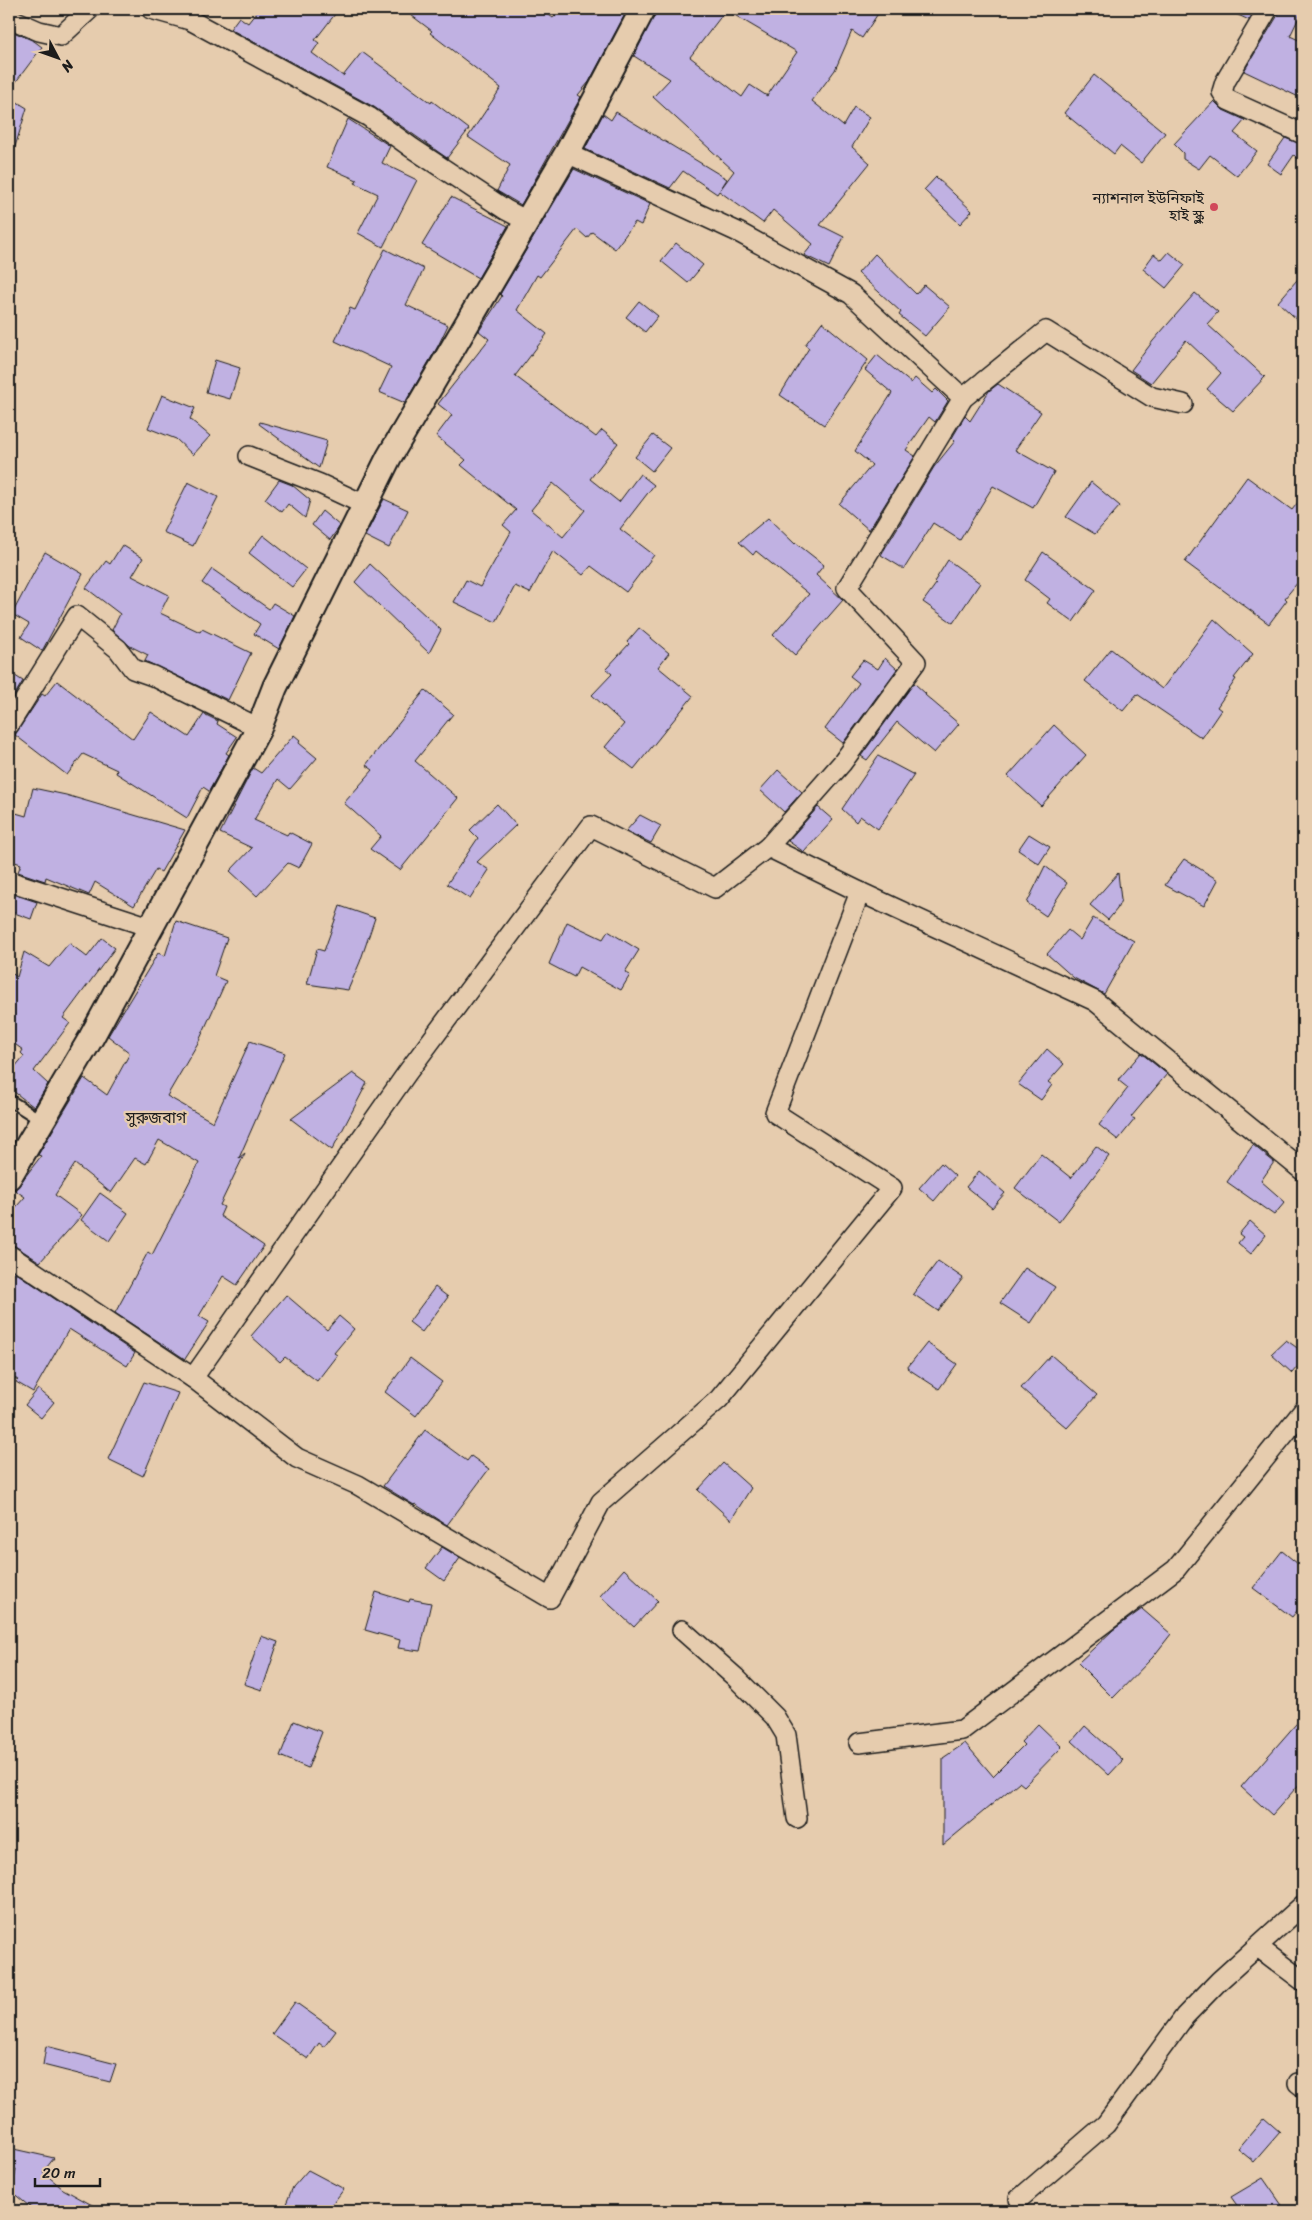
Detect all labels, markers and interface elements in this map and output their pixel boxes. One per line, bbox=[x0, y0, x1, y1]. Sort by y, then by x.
north arrow bbox=[32, 32, 82, 82]
text: N bbox=[55, 54, 81, 78]
place label: ন্যাশনাল ইউনিফাই হাই স্কুল bbox=[1092, 185, 1205, 228]
marker: ন্যাশনাল ইউনিফাই হাই স্কুল bbox=[1208, 201, 1220, 213]
district label: সুরুজবাগ bbox=[125, 1103, 187, 1132]
scale bar bbox=[35, 2155, 100, 2187]
text: 20 m bbox=[42, 2160, 76, 2186]

